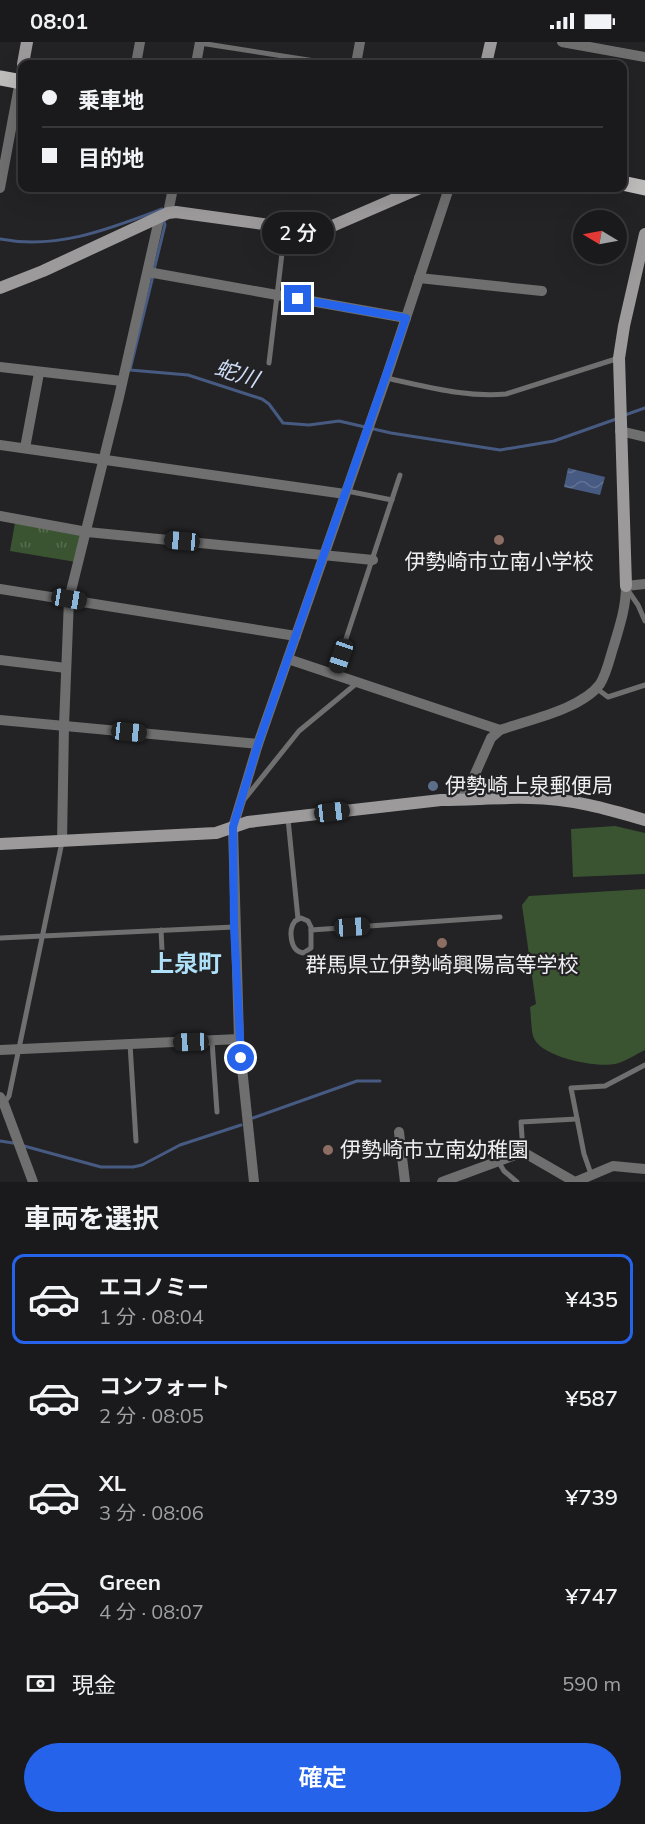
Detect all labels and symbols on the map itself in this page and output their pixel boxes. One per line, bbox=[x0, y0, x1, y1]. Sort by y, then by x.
north arrow bbox=[573, 210, 627, 264]
callout: 2 分 bbox=[262, 212, 334, 254]
route end bbox=[284, 285, 311, 312]
water label: 蛇川 bbox=[212, 353, 264, 394]
car bbox=[163, 530, 201, 552]
marker: 伊勢崎市立南小学校 bbox=[492, 533, 506, 547]
place label: 伊勢崎市立南小学校 bbox=[405, 548, 594, 574]
car bbox=[50, 587, 88, 611]
car bbox=[327, 636, 355, 676]
car bbox=[110, 721, 148, 743]
place label: 伊勢崎上泉郵便局 bbox=[445, 772, 613, 798]
marker: 伊勢崎上泉郵便局 bbox=[426, 779, 440, 793]
car bbox=[313, 801, 351, 823]
car bbox=[333, 917, 371, 937]
marker: 群馬県立伊勢崎興陽高等学校 bbox=[435, 936, 449, 950]
district label: 上泉町 bbox=[150, 948, 222, 978]
place label: 群馬県立伊勢崎興陽高等学校 bbox=[306, 951, 579, 977]
car bbox=[173, 1032, 209, 1052]
route start bbox=[227, 1044, 254, 1071]
place label: 伊勢崎市立南幼稚園 bbox=[340, 1136, 529, 1162]
marker: 伊勢崎市立南幼稚園 bbox=[321, 1143, 335, 1157]

